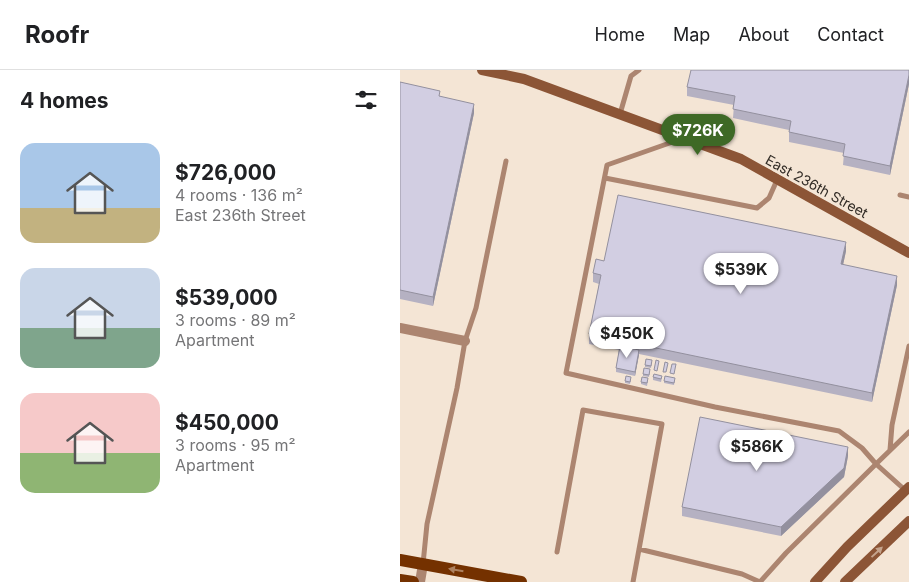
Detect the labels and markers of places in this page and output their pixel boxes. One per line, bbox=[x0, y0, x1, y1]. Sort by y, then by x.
pin: $726K bbox=[663, 114, 733, 156]
pin: $539K bbox=[706, 252, 776, 295]
pin: $450K bbox=[592, 316, 662, 359]
pin: $586K bbox=[722, 430, 792, 472]

